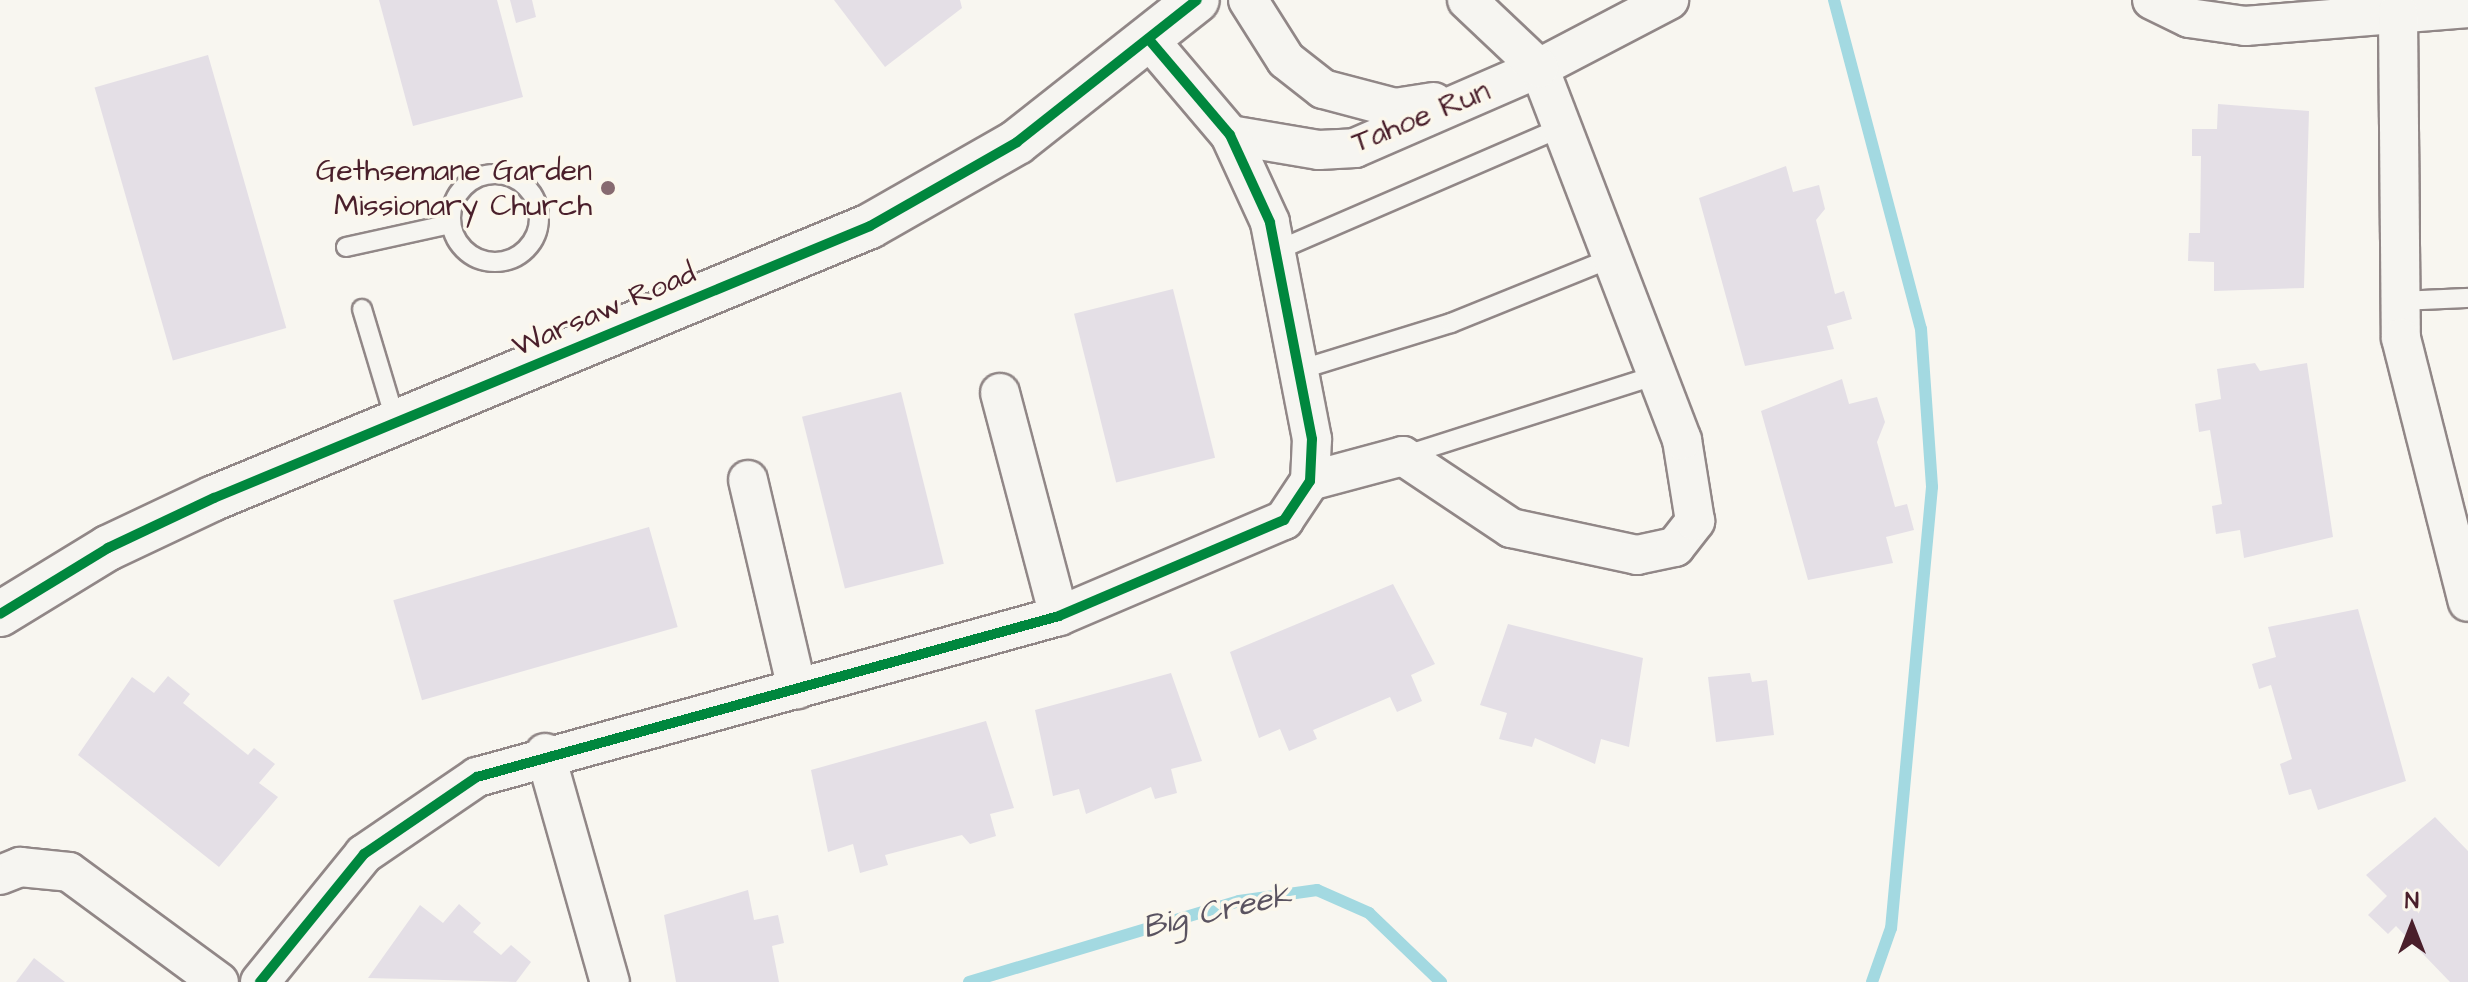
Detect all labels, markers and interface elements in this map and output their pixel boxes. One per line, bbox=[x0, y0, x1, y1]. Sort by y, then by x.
street label: Tahoe Run bbox=[1347, 73, 1495, 161]
place label: Gethsemane Garden Missionary Church bbox=[316, 153, 592, 224]
marker: Gethsemane Garden Missionary Church bbox=[599, 179, 617, 197]
street label: Warsaw Road bbox=[507, 255, 701, 365]
water label: Big Creek bbox=[1139, 876, 1295, 948]
north arrow bbox=[2372, 886, 2452, 966]
text: N bbox=[2405, 886, 2419, 917]

